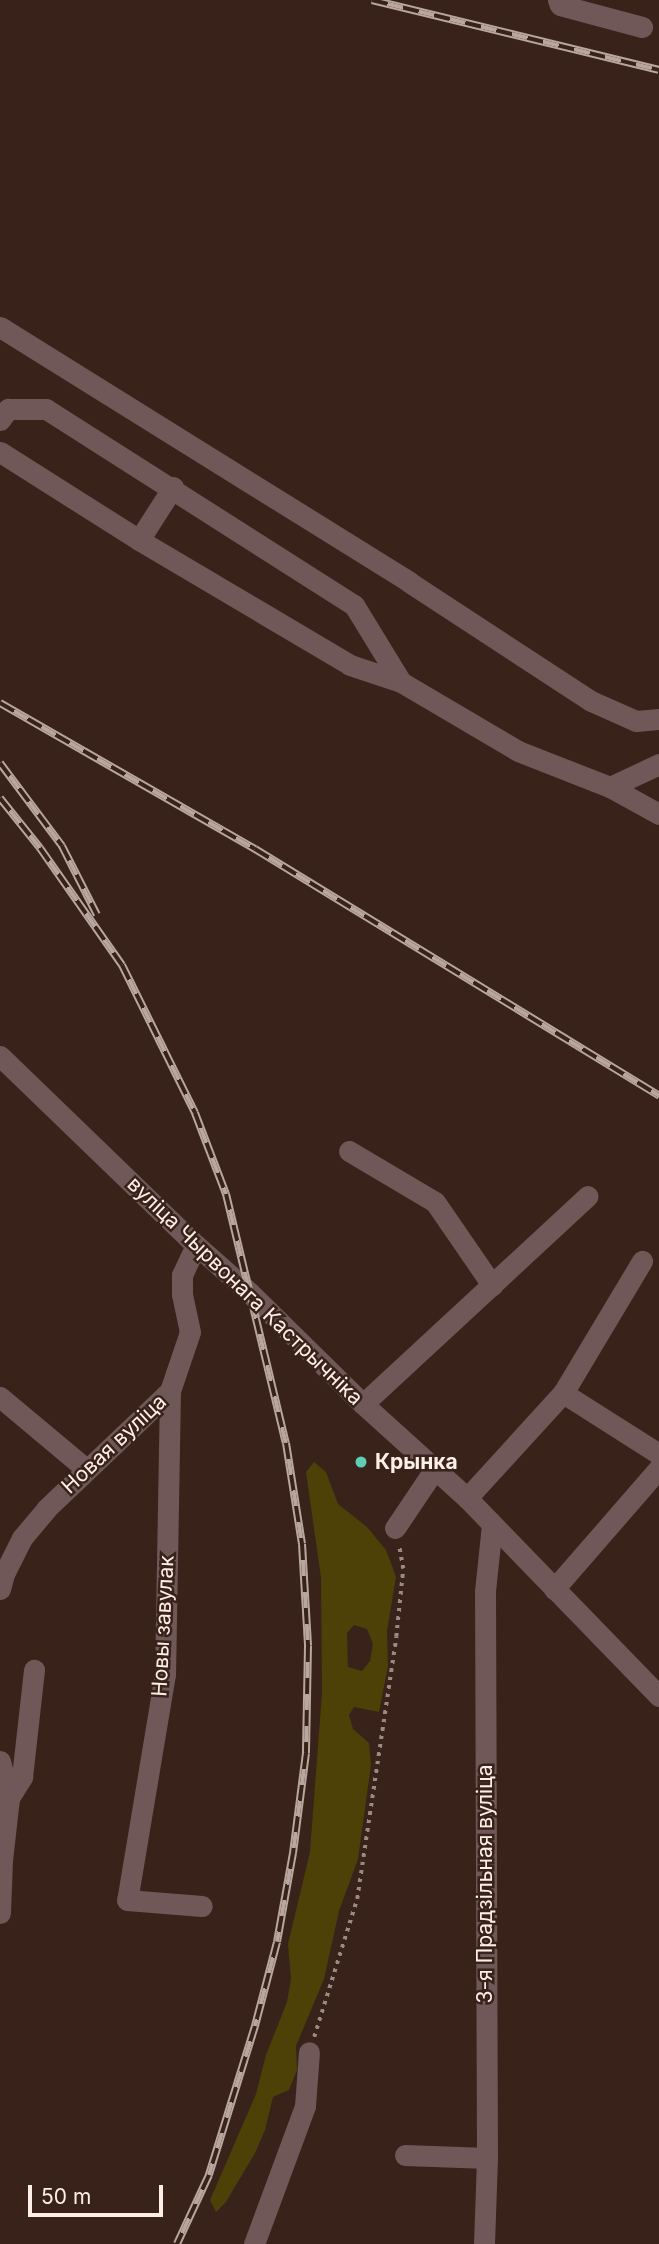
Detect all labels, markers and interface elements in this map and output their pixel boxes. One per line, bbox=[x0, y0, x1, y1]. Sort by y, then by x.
street label: вуліца Чырвонага Кастрычніка bbox=[122, 1172, 368, 1410]
street label: Новая вуліца bbox=[57, 1389, 171, 1499]
place label: Крынка bbox=[375, 1449, 458, 1475]
marker: Крынка bbox=[353, 1454, 369, 1470]
street label: Новы завулак bbox=[147, 1555, 179, 1697]
street label: 3-я Прадзільная вуліца bbox=[472, 1764, 498, 2004]
scale bar bbox=[32, 2170, 166, 2214]
text: 50 m bbox=[41, 2184, 91, 2209]

